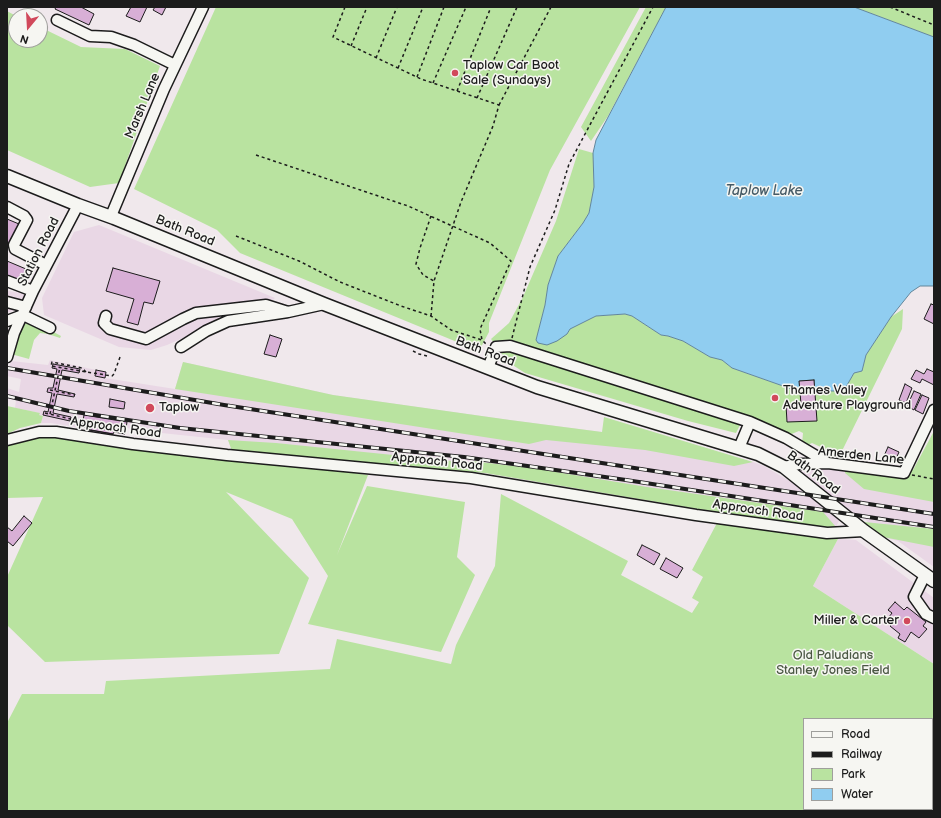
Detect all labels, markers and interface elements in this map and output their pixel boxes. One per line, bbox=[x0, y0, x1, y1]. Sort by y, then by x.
north arrow bbox=[8, 8, 48, 48]
text: N bbox=[19, 31, 30, 46]
place label: Taplow Car Boot Sale (Sundays) bbox=[463, 58, 559, 89]
marker: Taplow Car Boot Sale (Sundays) bbox=[450, 68, 460, 78]
street label: Marsh Lane bbox=[122, 71, 164, 141]
water label: Taplow Lake bbox=[725, 183, 803, 199]
street label: Bath Road bbox=[153, 212, 217, 250]
street label: Station Road bbox=[15, 215, 63, 289]
street label: Bath Road bbox=[453, 334, 517, 370]
place label: Thames Valley Adventure Playground bbox=[783, 383, 911, 414]
marker: Thames Valley Adventure Playground bbox=[770, 393, 780, 403]
place label: Taplow bbox=[159, 400, 199, 416]
marker: Taplow bbox=[144, 402, 156, 414]
street label: Approach Road bbox=[70, 414, 162, 442]
street label: Amerden Lane bbox=[817, 444, 905, 468]
street label: Bath Road bbox=[783, 448, 843, 498]
street label: Approach Road bbox=[391, 449, 483, 475]
street label: Approach Road bbox=[712, 497, 804, 525]
place label: Miller & Carter bbox=[814, 613, 899, 629]
marker: Miller & Carter bbox=[902, 616, 912, 626]
park label: Old Paludians Stanley Jones Field bbox=[776, 648, 890, 679]
legend bbox=[803, 718, 933, 810]
text: Road bbox=[841, 727, 870, 742]
text: Railway bbox=[841, 747, 882, 762]
text: Park bbox=[841, 767, 865, 782]
text: Water bbox=[841, 787, 873, 802]

